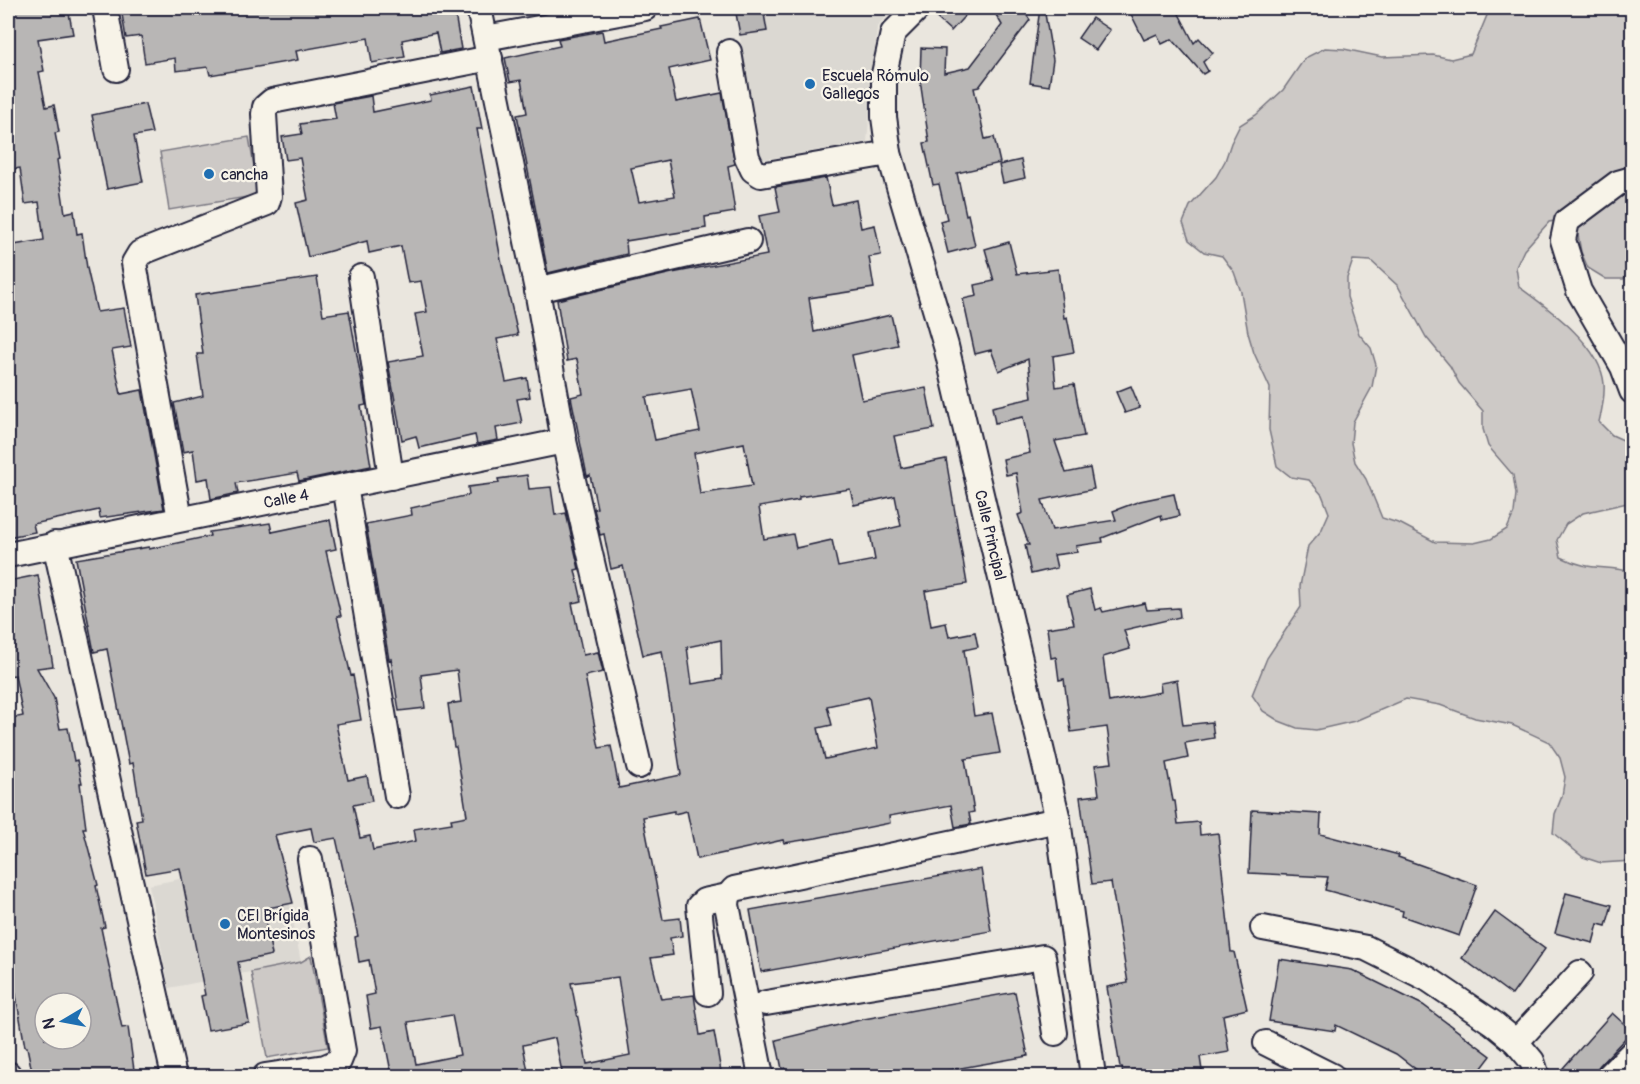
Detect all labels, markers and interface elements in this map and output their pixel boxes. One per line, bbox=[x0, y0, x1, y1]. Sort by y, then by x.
place label: Escuela Rómulo Gallegos bbox=[822, 66, 929, 104]
marker: Escuela Rómulo Gallegos bbox=[803, 77, 817, 91]
place label: cancha bbox=[221, 165, 268, 185]
marker: cancha bbox=[202, 167, 216, 181]
street label: Calle 4 bbox=[262, 485, 310, 513]
street label: Calle Principal bbox=[970, 488, 1010, 582]
place label: CEI Brígida Montesinos bbox=[237, 906, 315, 944]
marker: CEI Brígida Montesinos bbox=[218, 917, 232, 931]
north arrow bbox=[33, 991, 93, 1051]
text: N bbox=[38, 1016, 60, 1030]

